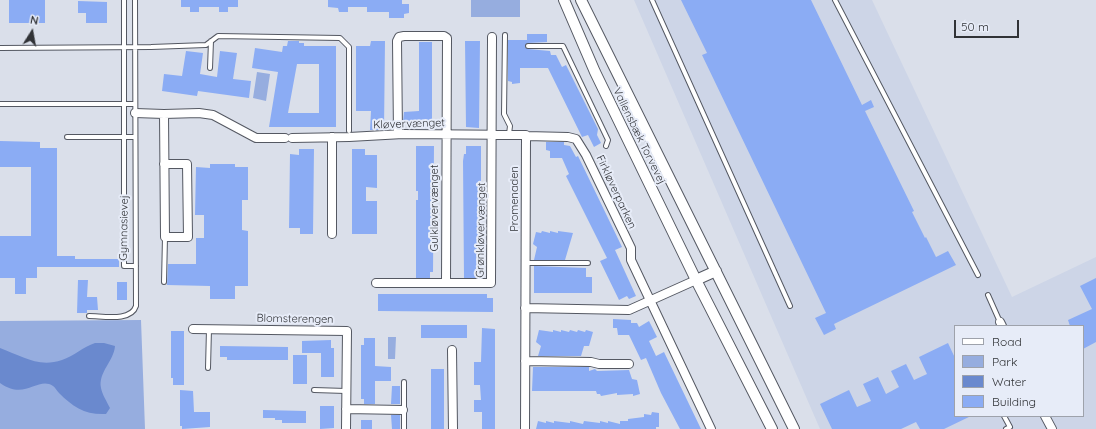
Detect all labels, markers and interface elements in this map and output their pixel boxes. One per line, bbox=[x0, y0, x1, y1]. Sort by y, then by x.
north arrow bbox=[12, 12, 52, 52]
scale bar bbox=[956, 12, 1021, 38]
text: N bbox=[29, 13, 40, 28]
text: 50 m bbox=[961, 19, 989, 34]
street label: Vallensbæk Torvevej bbox=[610, 86, 668, 186]
street label: Kløvervænget bbox=[373, 116, 445, 132]
street label: Firkløverparken bbox=[593, 153, 639, 231]
street label: Gulkløvervænget bbox=[428, 165, 442, 251]
street label: Promenaden bbox=[508, 166, 522, 232]
street label: Grønkløvervænget bbox=[474, 182, 488, 278]
street label: Gymnasievej bbox=[117, 195, 131, 261]
street label: Blomsterengen bbox=[256, 312, 334, 326]
legend bbox=[954, 325, 1084, 417]
text: Road bbox=[992, 334, 1022, 349]
text: Park bbox=[992, 354, 1017, 369]
text: Water bbox=[992, 374, 1026, 389]
text: Building bbox=[992, 394, 1036, 409]

